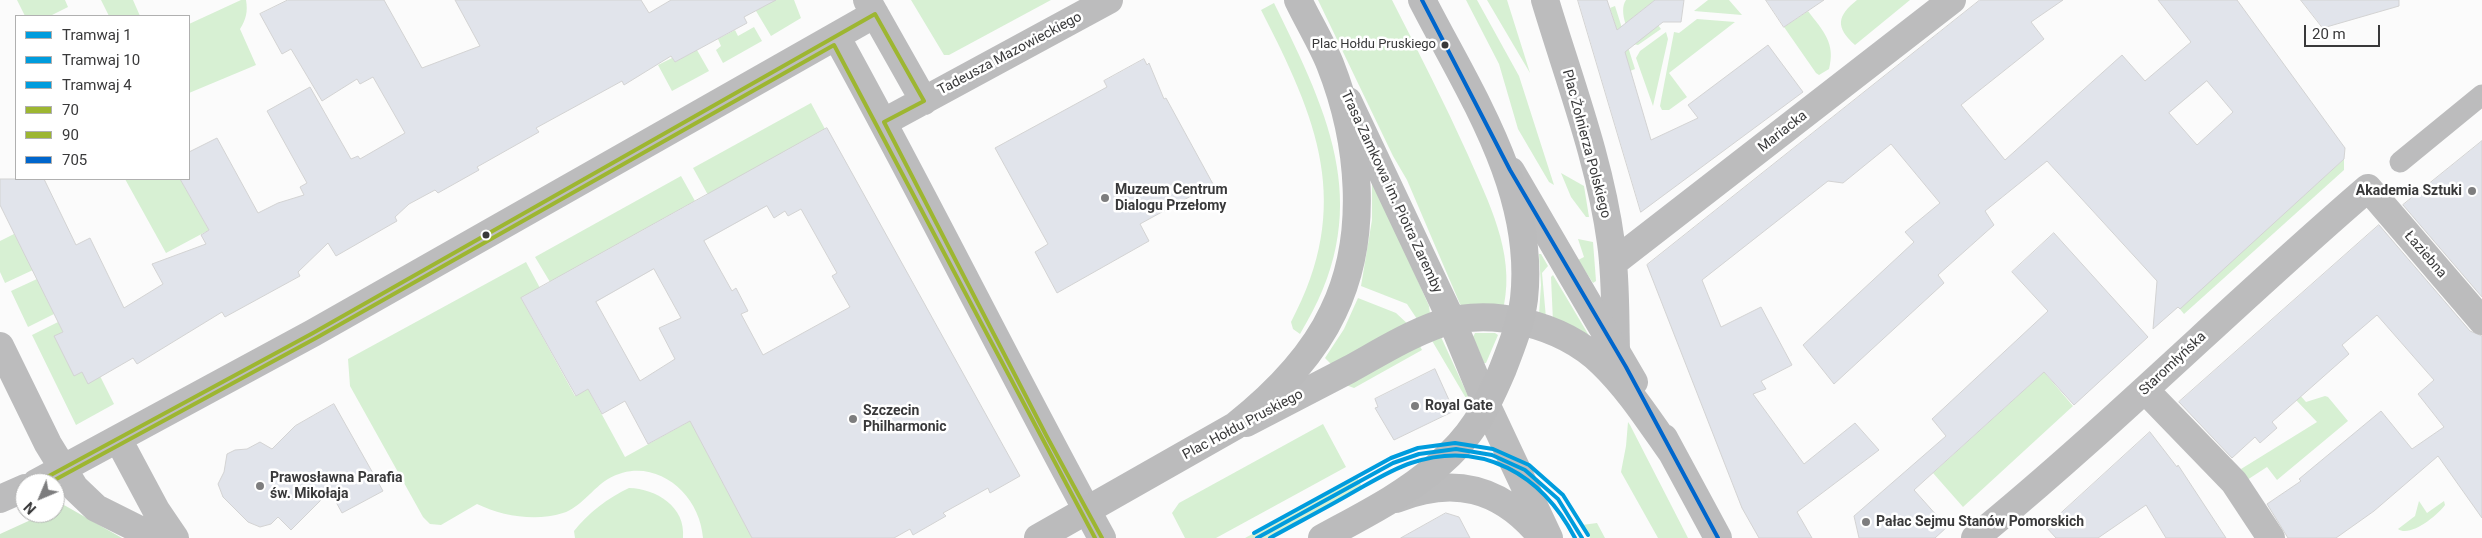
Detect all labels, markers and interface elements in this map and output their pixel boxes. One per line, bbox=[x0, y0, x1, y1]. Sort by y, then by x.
street label: Tadeusza Mazowieckiego bbox=[935, 9, 1085, 99]
legend bbox=[15, 15, 190, 180]
scale bar bbox=[2307, 15, 2383, 47]
text: 20 m bbox=[2312, 25, 2346, 43]
text: Tramwaj 1 bbox=[62, 26, 132, 44]
place label: Plac Hołdu Pruskiego bbox=[1312, 37, 1436, 53]
marker: Plac Hołdu Pruskiego bbox=[1440, 40, 1450, 50]
text: Tramwaj 10 bbox=[62, 51, 140, 69]
street label: Plac Żołnierza Polskiego bbox=[1558, 68, 1614, 220]
text: Tramwaj 4 bbox=[62, 76, 132, 94]
street label: Trasa Zamkowa im. Piotra Zaremby bbox=[1337, 88, 1445, 296]
text: 70 bbox=[62, 101, 79, 119]
street label: Mariacka bbox=[1755, 108, 1811, 156]
text: 90 bbox=[62, 126, 79, 144]
text: 705 bbox=[62, 151, 87, 169]
place label: Muzeum Centrum Dialogu Przełomy bbox=[1115, 182, 1228, 214]
place label: Akademia Sztuki bbox=[2356, 183, 2462, 199]
marker: Akademia Sztuki bbox=[2466, 185, 2478, 197]
marker: Muzeum Centrum Dialogu Przełomy bbox=[1099, 192, 1111, 204]
street label: Łaziebna bbox=[2400, 228, 2450, 282]
unlabelled marker bbox=[481, 230, 491, 240]
street label: Staromłyńska bbox=[2136, 329, 2210, 399]
street label: Plac Hołdu Pruskiego bbox=[1180, 386, 1306, 464]
place label: Royal Gate bbox=[1425, 398, 1493, 414]
marker: Royal Gate bbox=[1409, 400, 1421, 412]
place label: Szczecin Philharmonic bbox=[863, 403, 947, 436]
marker: Szczecin Philharmonic bbox=[847, 413, 859, 425]
place label: Prawosławna Parafia św. Mikołaja bbox=[270, 470, 403, 502]
north arrow bbox=[15, 473, 65, 523]
marker: Prawosławna Parafia św. Mikołaja bbox=[254, 480, 266, 492]
text: N bbox=[21, 499, 39, 517]
place label: Pałac Sejmu Stanów Pomorskich bbox=[1876, 514, 2084, 530]
marker: Pałac Sejmu Stanów Pomorskich bbox=[1860, 516, 1872, 528]

